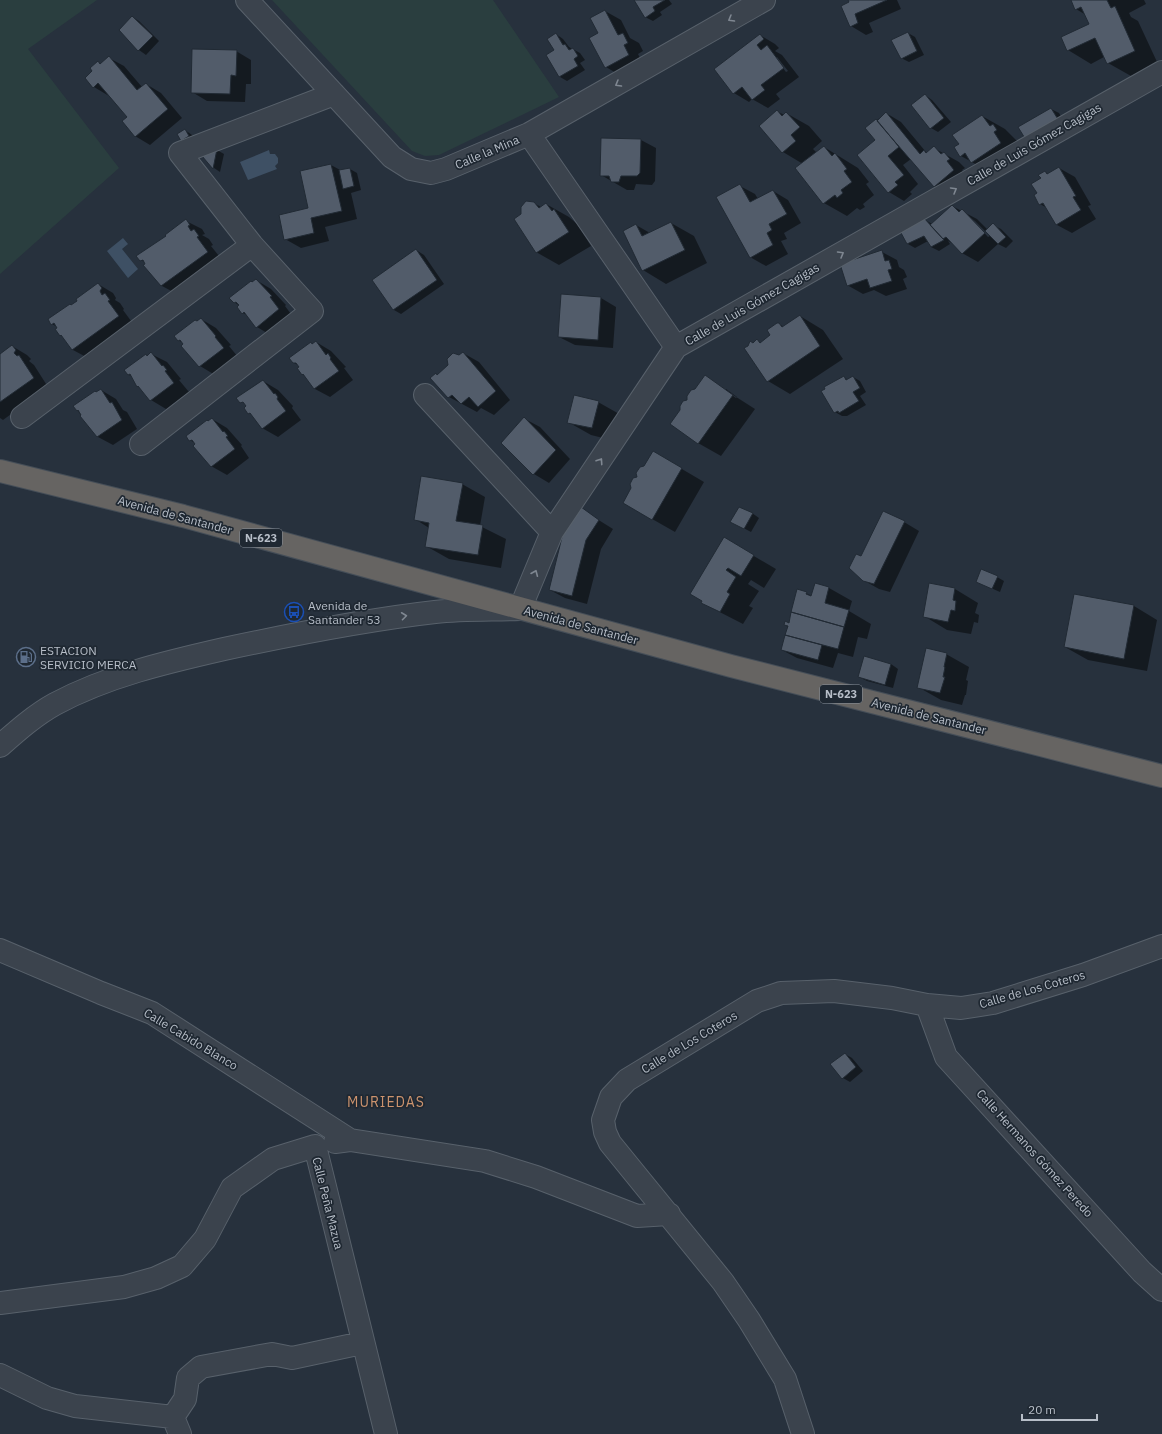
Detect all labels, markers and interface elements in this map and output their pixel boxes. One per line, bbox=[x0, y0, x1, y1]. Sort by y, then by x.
one-way arrow bbox=[728, 15, 735, 22]
one-way arrow bbox=[615, 79, 622, 86]
street label: Calle de Luis Gómez Cagigas bbox=[964, 99, 1104, 189]
street label: Calle la Mina bbox=[453, 132, 522, 172]
one-way arrow bbox=[950, 187, 957, 194]
one-way arrow bbox=[837, 251, 844, 258]
street label: Calle de Luis Gómez Cagigas bbox=[682, 259, 822, 349]
one-way arrow bbox=[595, 458, 603, 465]
street label: Avenida de Santander bbox=[116, 493, 234, 538]
road number: N-623 bbox=[240, 529, 282, 547]
one-way arrow bbox=[530, 569, 538, 577]
place label: Avenida de Santander 53 bbox=[308, 598, 381, 627]
bus stop icon: Avenida de Santander 53 bbox=[283, 601, 305, 623]
street label: Avenida de Santander bbox=[522, 603, 640, 648]
one-way arrow bbox=[401, 612, 407, 621]
place label: ESTACION SERVICIO MERCA bbox=[40, 643, 137, 672]
fuel station icon: ESTACION SERVICIO MERCA bbox=[15, 646, 37, 668]
road number: N-623 bbox=[820, 685, 862, 703]
street label: Avenida de Santander bbox=[870, 694, 989, 738]
street label: Calle de Los Coteros bbox=[977, 967, 1087, 1011]
street label: Calle Cabido Blanco bbox=[141, 1005, 241, 1073]
street label: Calle de Los Coteros bbox=[638, 1007, 740, 1077]
street label: Calle Hermanos Gómez Peredo bbox=[974, 1086, 1097, 1220]
district label: MURIEDAS bbox=[347, 1093, 425, 1111]
street label: Calle Peña Mazua bbox=[309, 1155, 347, 1251]
scale bar bbox=[1022, 1396, 1097, 1422]
text: 20 m bbox=[1028, 1402, 1056, 1417]

